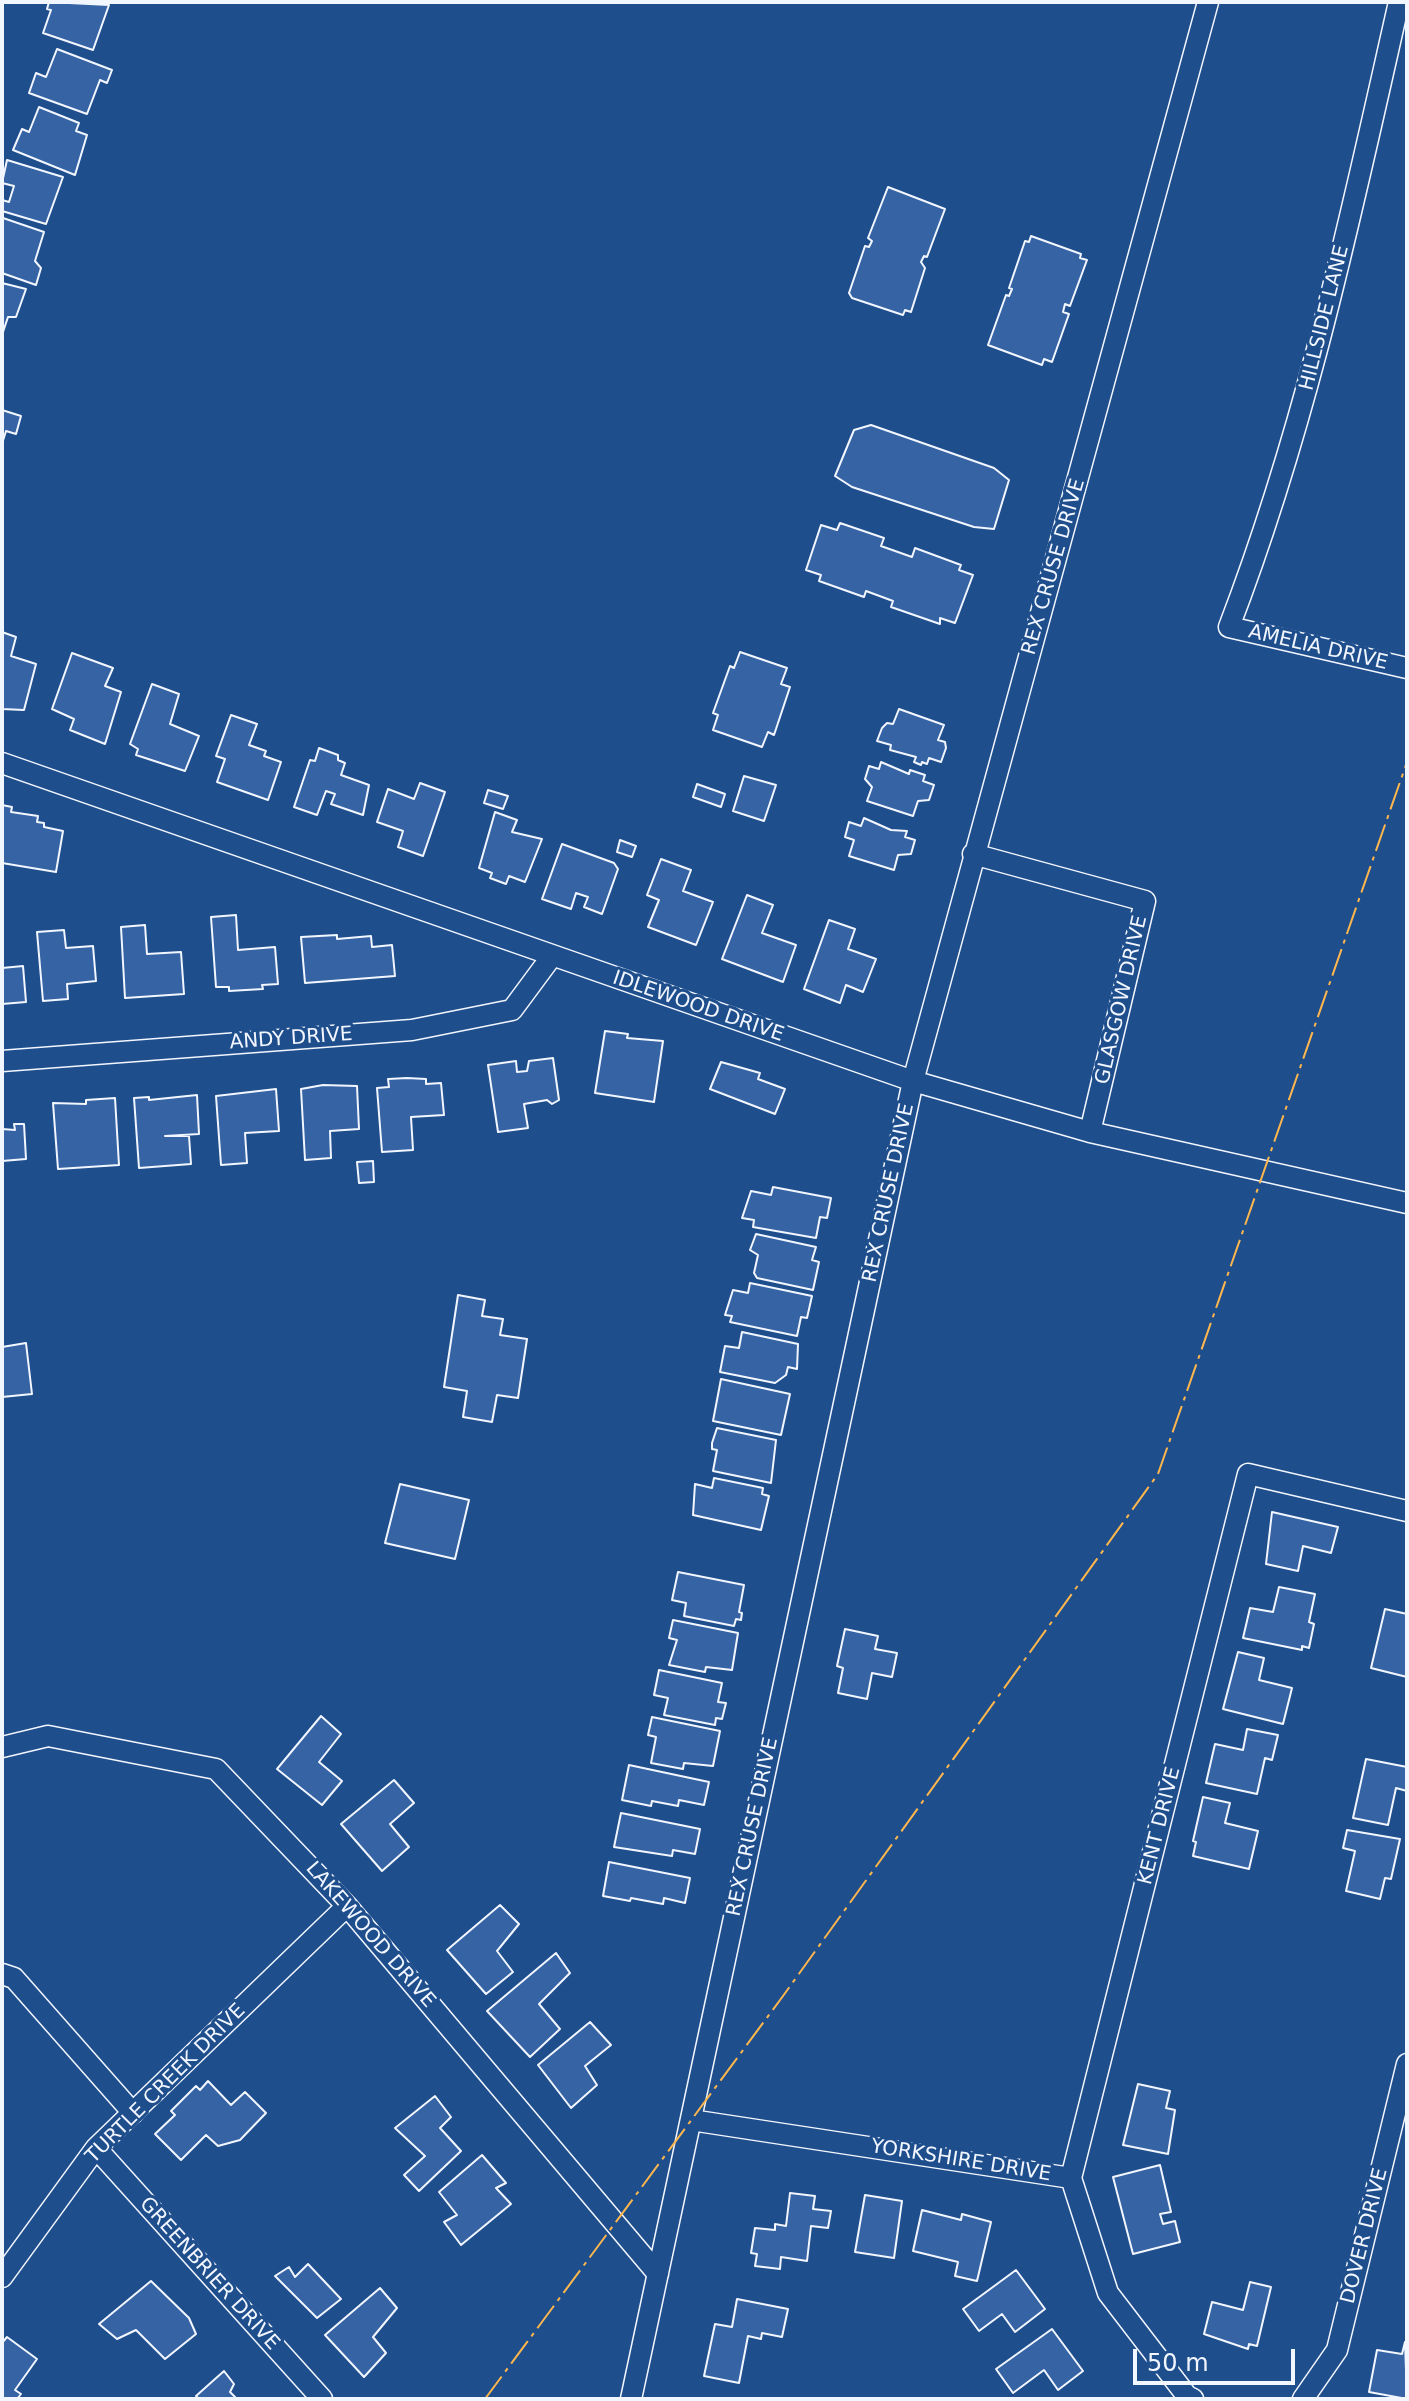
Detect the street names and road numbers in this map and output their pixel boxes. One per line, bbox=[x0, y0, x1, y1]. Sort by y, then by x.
street label: HILLSIDE LANE bbox=[1295, 243, 1355, 393]
street label: REX CRUSE DRIVE bbox=[1017, 476, 1091, 658]
street label: AMELIA DRIVE bbox=[1246, 620, 1390, 676]
street label: GLASGOW DRIVE bbox=[1091, 913, 1153, 1087]
street label: IDLEWOOD DRIVE bbox=[609, 966, 787, 1048]
street label: ANDY DRIVE bbox=[229, 1023, 353, 1055]
street label: REX CRUSE DRIVE bbox=[858, 1101, 920, 1285]
street label: REX CRUSE DRIVE bbox=[722, 1735, 784, 1919]
street label: KENT DRIVE bbox=[1134, 1764, 1186, 1888]
street label: LAKEWOOD DRIVE bbox=[300, 1857, 440, 2013]
street label: TURTLE CREEK DRIVE bbox=[81, 1999, 251, 2169]
street label: YORKSHIRE DRIVE bbox=[869, 2135, 1053, 2187]
street label: DOVER DRIVE bbox=[1337, 2166, 1393, 2306]
street label: GREENBRIER DRIVE bbox=[134, 2193, 284, 2355]

